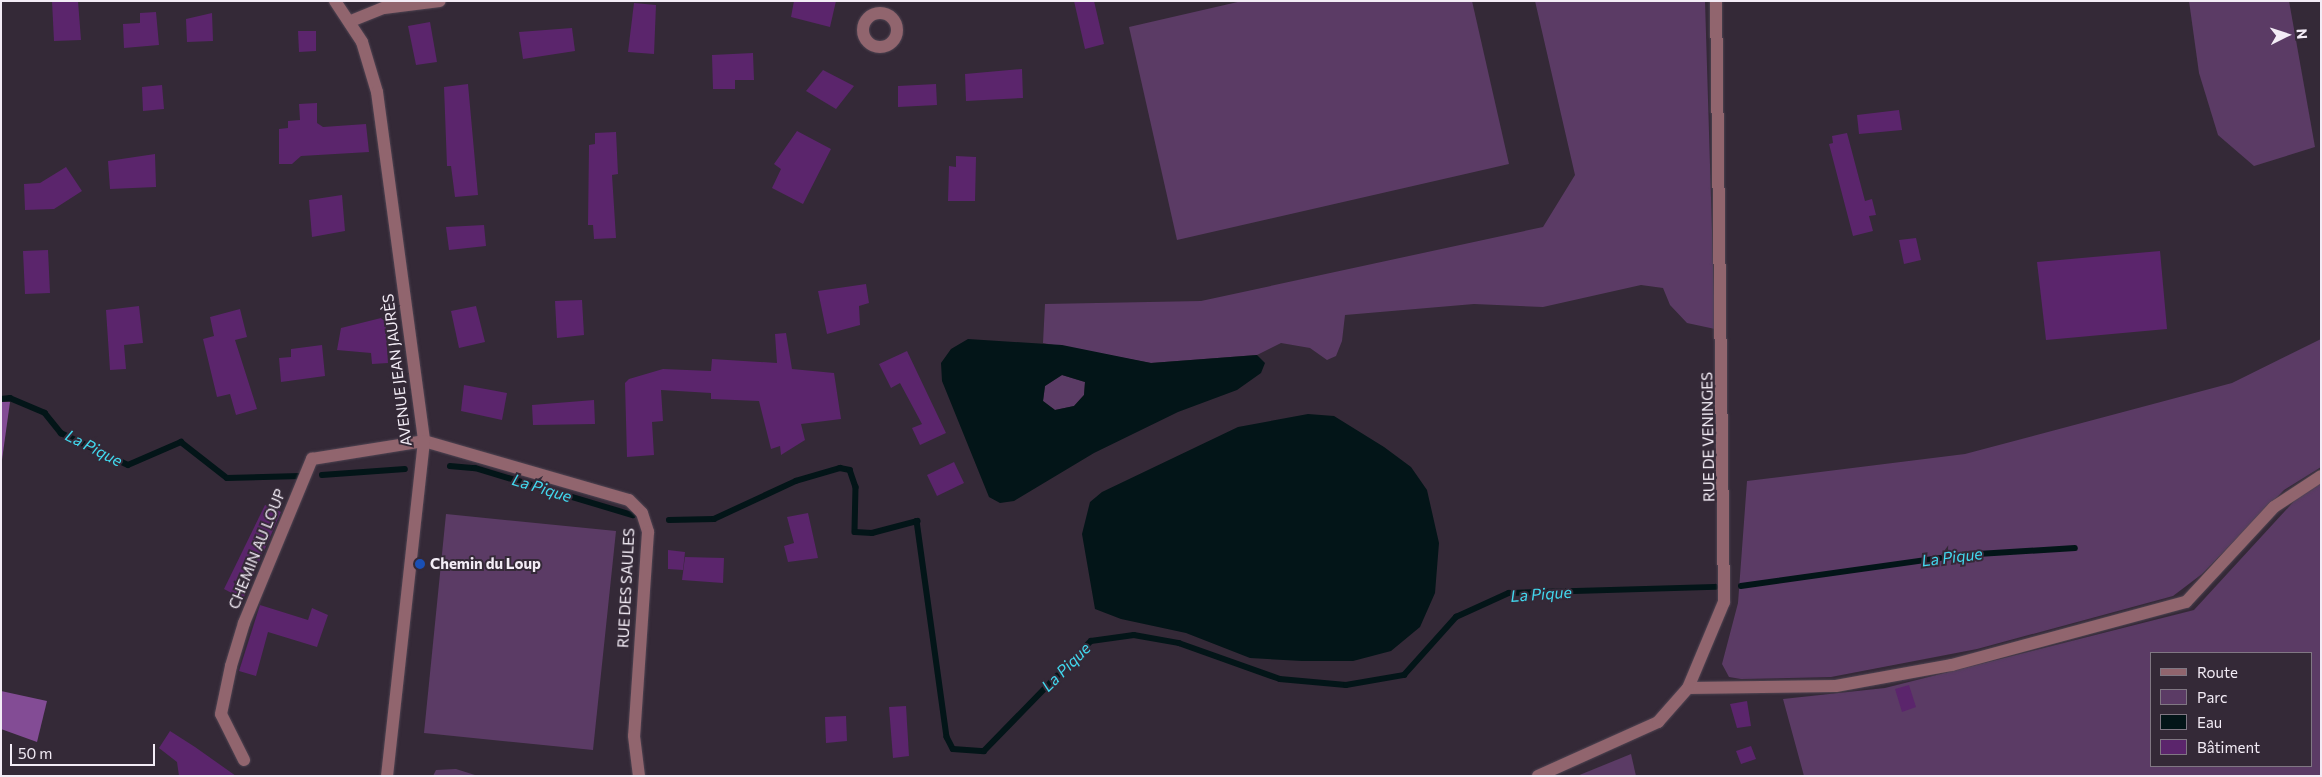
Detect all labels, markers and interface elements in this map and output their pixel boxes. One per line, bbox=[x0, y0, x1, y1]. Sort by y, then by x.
north arrow bbox=[2262, 10, 2312, 60]
text: N bbox=[2294, 28, 2311, 40]
street label: AVENUE JEAN JAURÈS bbox=[379, 293, 415, 447]
street label: RUE DE VENINGES bbox=[1698, 372, 1718, 502]
water label: La Pique bbox=[62, 425, 126, 471]
water label: La Pique bbox=[510, 470, 574, 506]
street label: CHEMIN AU LOUP bbox=[225, 486, 289, 612]
street label: RUE DES SAULES bbox=[614, 528, 638, 648]
water label: La Pique bbox=[1920, 544, 1984, 570]
place label: Chemin du Loup bbox=[430, 555, 541, 573]
marker: Chemin du Loup bbox=[414, 558, 426, 570]
water label: La Pique bbox=[1510, 582, 1572, 606]
water label: La Pique bbox=[1037, 638, 1095, 696]
legend bbox=[2150, 652, 2312, 767]
text: Route bbox=[2197, 663, 2238, 681]
text: Parc bbox=[2197, 688, 2227, 706]
text: Eau bbox=[2197, 713, 2222, 731]
scale bar bbox=[12, 734, 158, 766]
text: Bâtiment bbox=[2197, 738, 2260, 756]
text: 50 m bbox=[18, 744, 52, 762]

